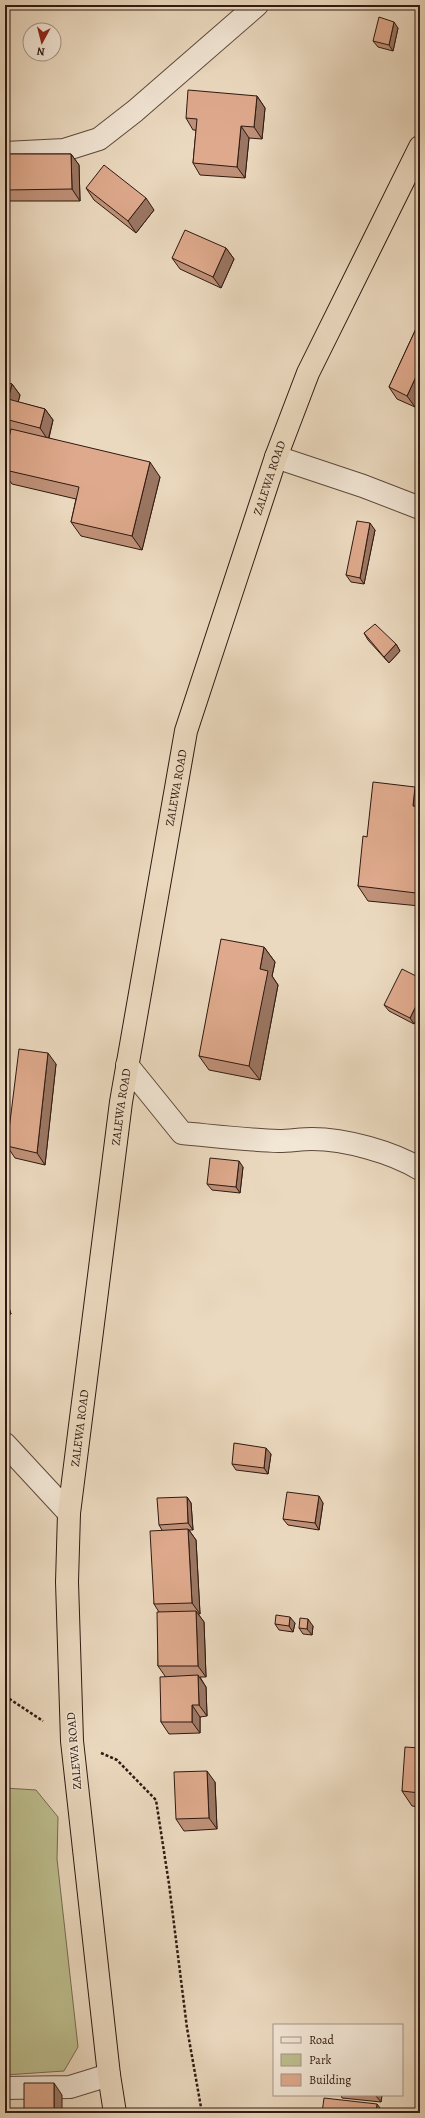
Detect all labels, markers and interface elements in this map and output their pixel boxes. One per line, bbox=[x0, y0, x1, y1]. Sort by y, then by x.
north arrow bbox=[22, 22, 62, 62]
text: N bbox=[36, 43, 46, 59]
street label: ZALEWA ROAD bbox=[249, 438, 290, 517]
street label: ZALEWA ROAD bbox=[161, 748, 191, 827]
street label: ZALEWA ROAD bbox=[108, 1067, 135, 1146]
street label: ZALEWA ROAD bbox=[67, 1389, 93, 1468]
street label: ZALEWA ROAD bbox=[63, 1712, 85, 1790]
legend bbox=[273, 2024, 403, 2096]
text: Road bbox=[309, 2032, 335, 2048]
text: Park bbox=[309, 2052, 332, 2068]
text: Building bbox=[309, 2072, 351, 2088]

